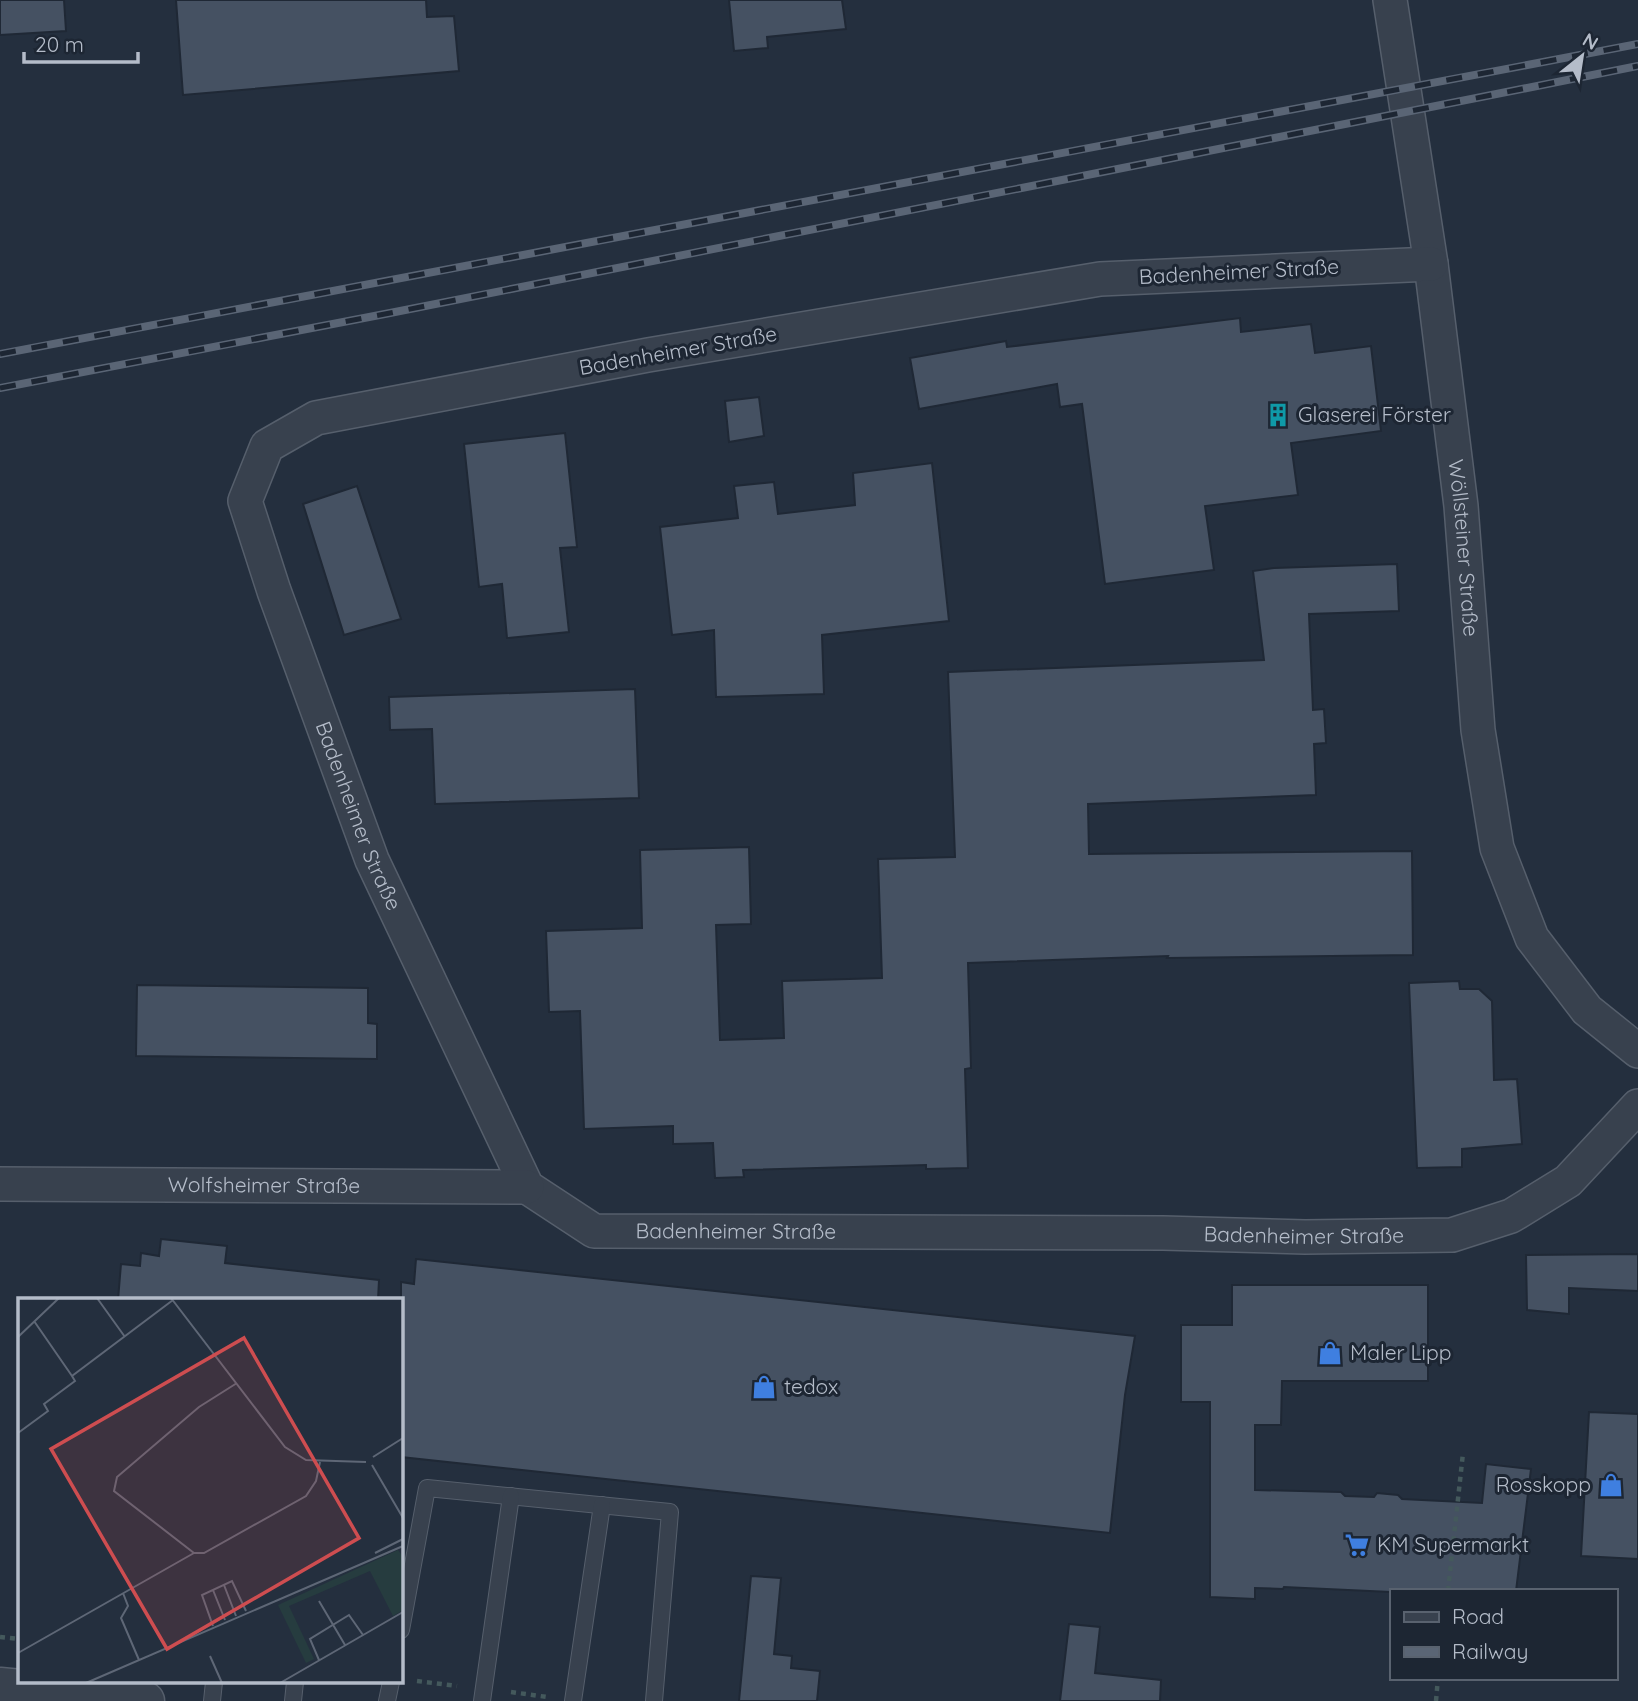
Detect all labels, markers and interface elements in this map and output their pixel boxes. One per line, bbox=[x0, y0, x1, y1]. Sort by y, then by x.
scale bar bbox=[24, 21, 138, 65]
north arrow bbox=[1547, 21, 1617, 91]
text: N bbox=[1578, 27, 1603, 55]
text: 20 m bbox=[35, 31, 84, 57]
street label: Badenheimer Straße bbox=[1138, 253, 1340, 289]
street label: Badenheimer Straße bbox=[577, 320, 779, 380]
building icon: Glaserei Förster bbox=[1264, 401, 1292, 429]
place label: Glaserei Förster bbox=[1298, 401, 1451, 427]
street label: Wöllsteiner Straße bbox=[1443, 458, 1485, 637]
street label: Badenheimer Straße bbox=[311, 718, 408, 914]
street label: Wolfsheimer Straße bbox=[168, 1171, 360, 1198]
street label: Badenheimer Straße bbox=[636, 1217, 836, 1244]
street label: Badenheimer Straße bbox=[1203, 1220, 1404, 1249]
inset map bbox=[18, 1298, 402, 1684]
shop icon: Maler Lipp bbox=[1316, 1339, 1344, 1367]
place label: Maler Lipp bbox=[1350, 1339, 1452, 1365]
shop icon: tedox bbox=[750, 1373, 778, 1401]
place label: tedox bbox=[784, 1373, 838, 1399]
place label: Rosskopp bbox=[1496, 1471, 1591, 1497]
shop icon: Rosskopp bbox=[1597, 1471, 1625, 1499]
supermarket icon: KM Supermarkt bbox=[1343, 1531, 1371, 1559]
place label: KM Supermarkt bbox=[1377, 1531, 1529, 1557]
legend bbox=[1390, 1589, 1617, 1680]
text: Road bbox=[1452, 1603, 1504, 1629]
text: Railway bbox=[1452, 1638, 1528, 1664]

